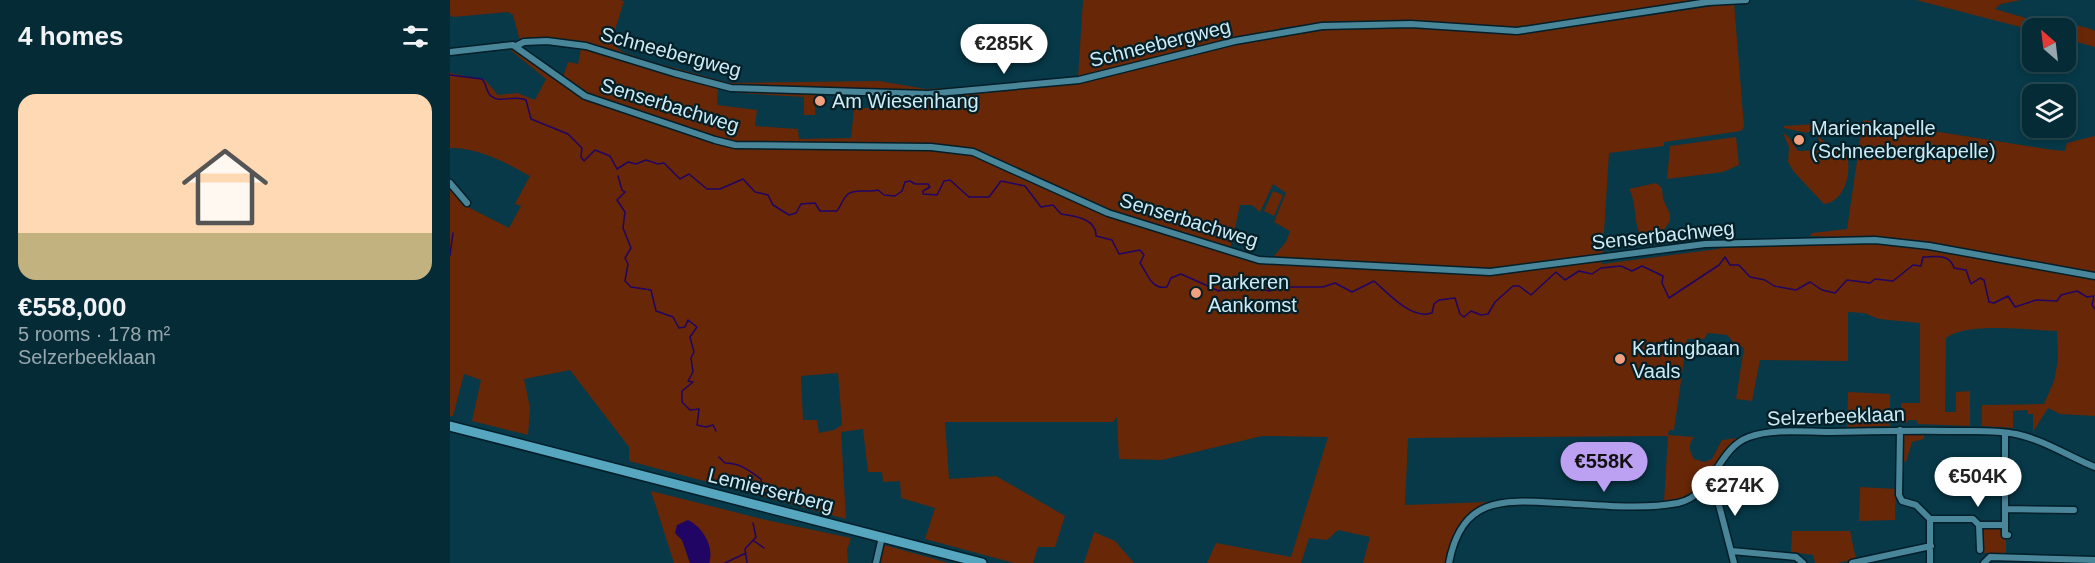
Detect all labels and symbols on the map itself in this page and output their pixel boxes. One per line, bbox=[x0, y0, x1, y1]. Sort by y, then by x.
street label: Schneebergweg bbox=[1087, 15, 1233, 71]
north arrow bbox=[2022, 18, 2076, 72]
street label: Schneebergweg bbox=[598, 23, 744, 81]
pin: €285K bbox=[962, 24, 1046, 75]
street label: Senserbachweg bbox=[598, 74, 742, 136]
place label: Am Wiesenhang bbox=[832, 90, 979, 112]
marker: Am Wiesenhang bbox=[813, 94, 827, 108]
place label: Marienkapelle (Schneebergkapelle) bbox=[1811, 117, 1996, 162]
marker: Marienkapelle (Schneebergkapelle) bbox=[1792, 133, 1806, 147]
street label: Senserbachweg bbox=[1117, 189, 1261, 251]
street label: Senserbachweg bbox=[1591, 217, 1735, 253]
place label: Parkeren Aankomst bbox=[1208, 271, 1297, 316]
marker: Parkeren Aankomst bbox=[1189, 286, 1203, 300]
place label: Kartingbaan Vaals bbox=[1632, 337, 1740, 382]
marker: Kartingbaan Vaals bbox=[1613, 352, 1627, 366]
street label: Selzerbeeklaan bbox=[1767, 403, 1905, 429]
pin: €558K bbox=[1562, 442, 1646, 493]
pin: €504K bbox=[1936, 457, 2020, 508]
street label: Lemierserberg bbox=[706, 464, 836, 516]
pin: €274K bbox=[1693, 466, 1777, 517]

